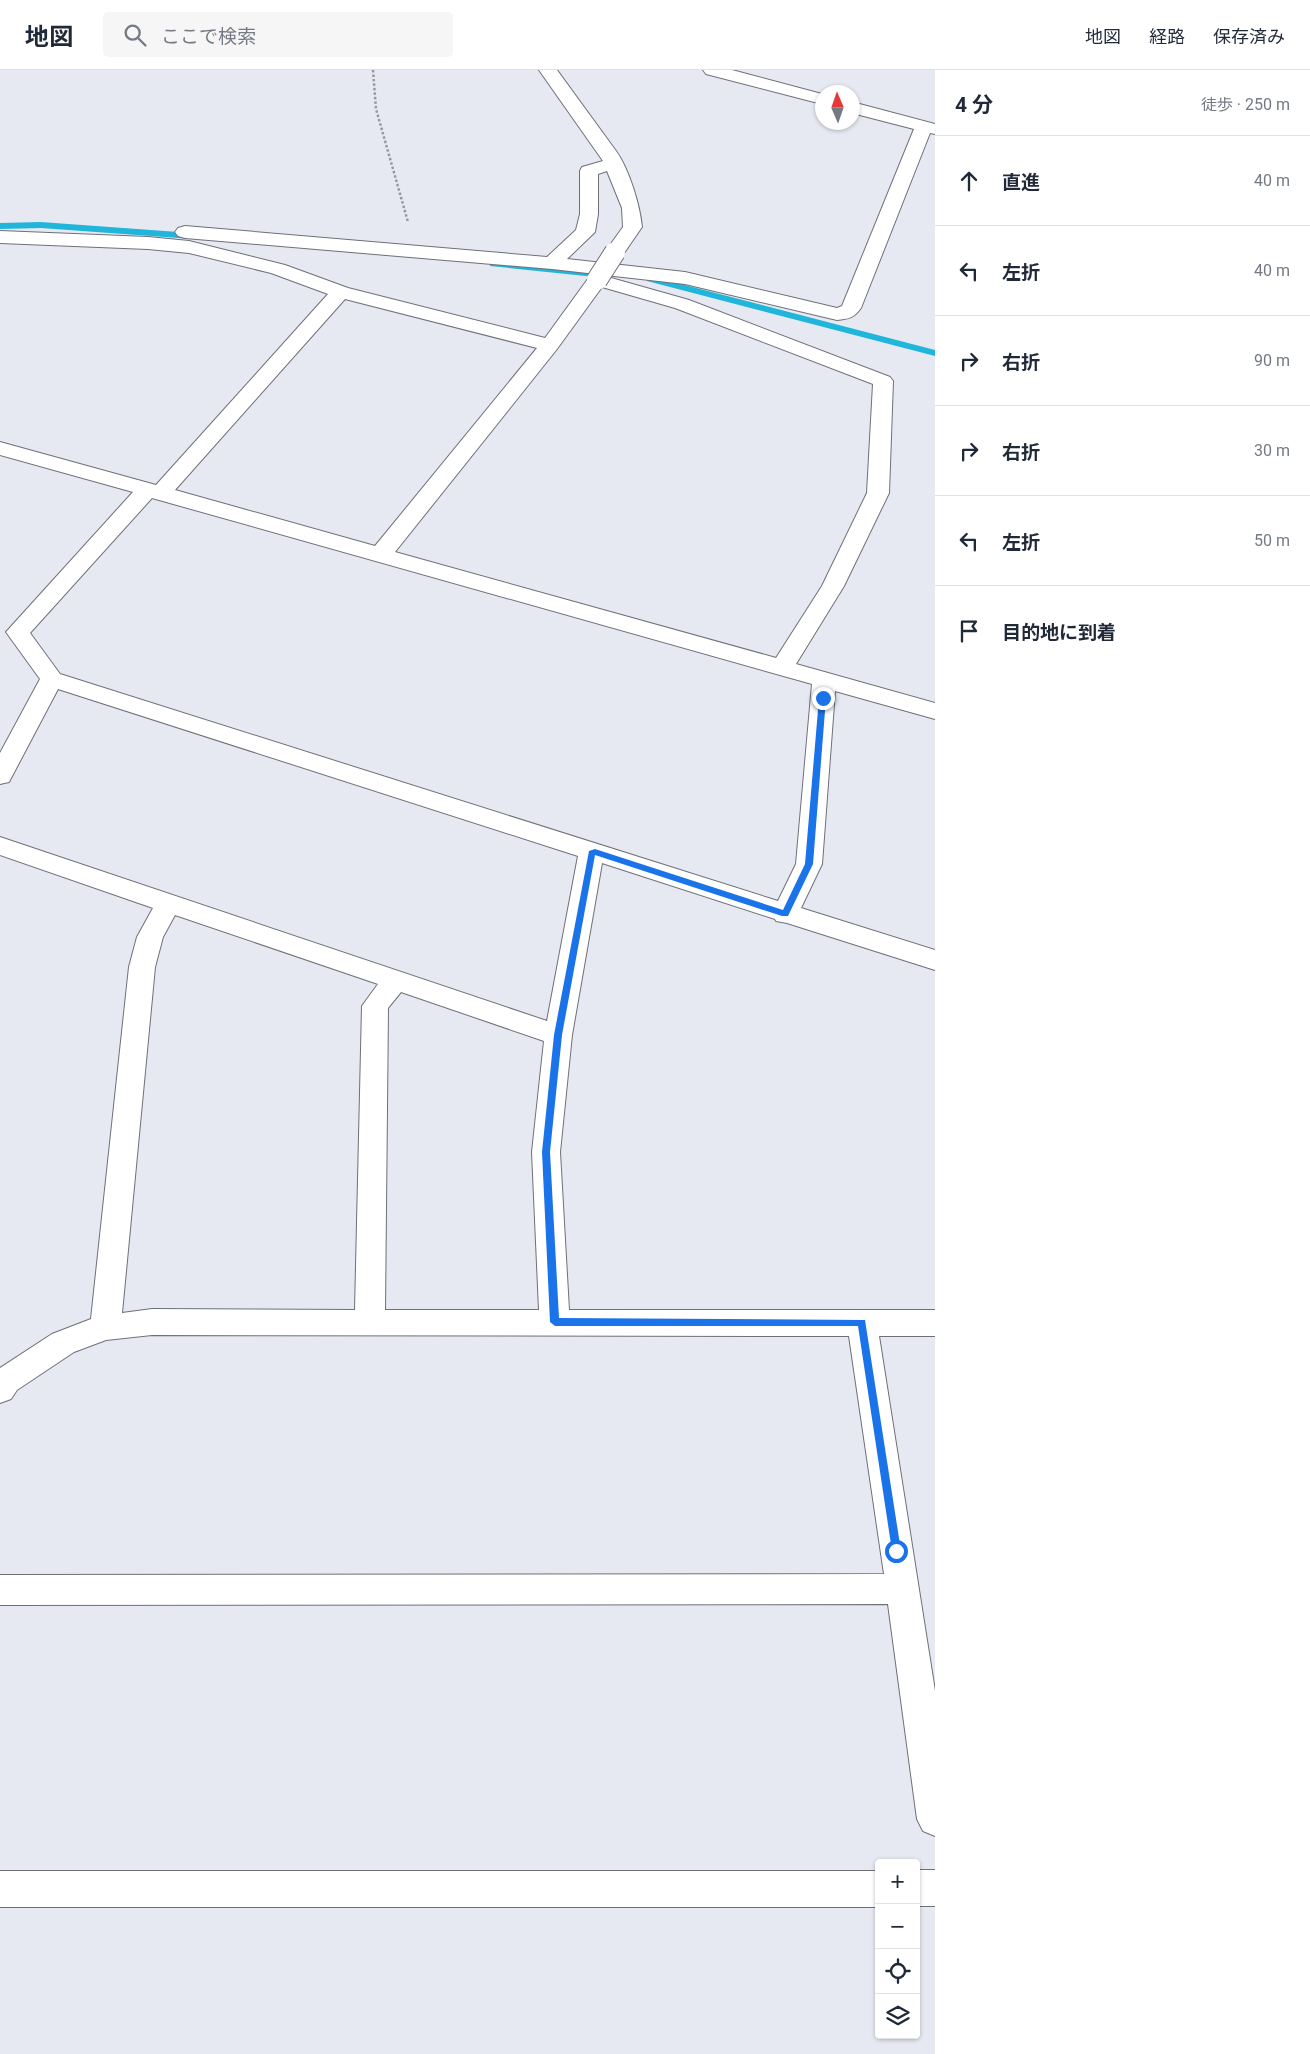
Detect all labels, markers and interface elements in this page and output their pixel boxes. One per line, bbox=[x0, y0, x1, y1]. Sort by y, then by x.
search box bbox=[103, 12, 453, 57]
icon: search bbox=[121, 21, 149, 49]
text: 地図 bbox=[25, 23, 73, 51]
text: ここで検索 bbox=[161, 25, 256, 48]
text: 地図 bbox=[1085, 26, 1121, 47]
text: 経路 bbox=[1149, 26, 1185, 47]
text: 保存済み bbox=[1213, 26, 1285, 47]
north arrow bbox=[815, 85, 860, 130]
text: 4 分 bbox=[955, 93, 993, 117]
text: 徒歩 · 250 m bbox=[1201, 95, 1290, 114]
icon: ahead bbox=[955, 167, 983, 195]
text: 直進 bbox=[1002, 171, 1040, 194]
text: 40 m bbox=[1254, 171, 1290, 190]
icon: left bbox=[955, 257, 983, 285]
text: 左折 bbox=[1002, 261, 1040, 284]
text: 40 m bbox=[1254, 261, 1290, 280]
icon: right bbox=[955, 347, 983, 375]
text: 右折 bbox=[1002, 351, 1040, 374]
text: 90 m bbox=[1254, 351, 1290, 370]
icon: right bbox=[955, 437, 983, 465]
text: 右折 bbox=[1002, 441, 1040, 464]
text: 30 m bbox=[1254, 441, 1290, 460]
icon: left bbox=[955, 527, 983, 555]
text: 左折 bbox=[1002, 531, 1040, 554]
text: 50 m bbox=[1254, 531, 1290, 550]
icon: arrive bbox=[955, 617, 983, 645]
text: 目的地に到着 bbox=[1002, 621, 1116, 644]
route end bbox=[812, 687, 835, 710]
route start bbox=[885, 1540, 908, 1563]
map controls bbox=[875, 1859, 920, 2039]
button: + bbox=[875, 1859, 920, 1904]
button: − bbox=[875, 1904, 920, 1949]
button: locate bbox=[875, 1949, 920, 1994]
button: layers bbox=[875, 1994, 920, 2039]

